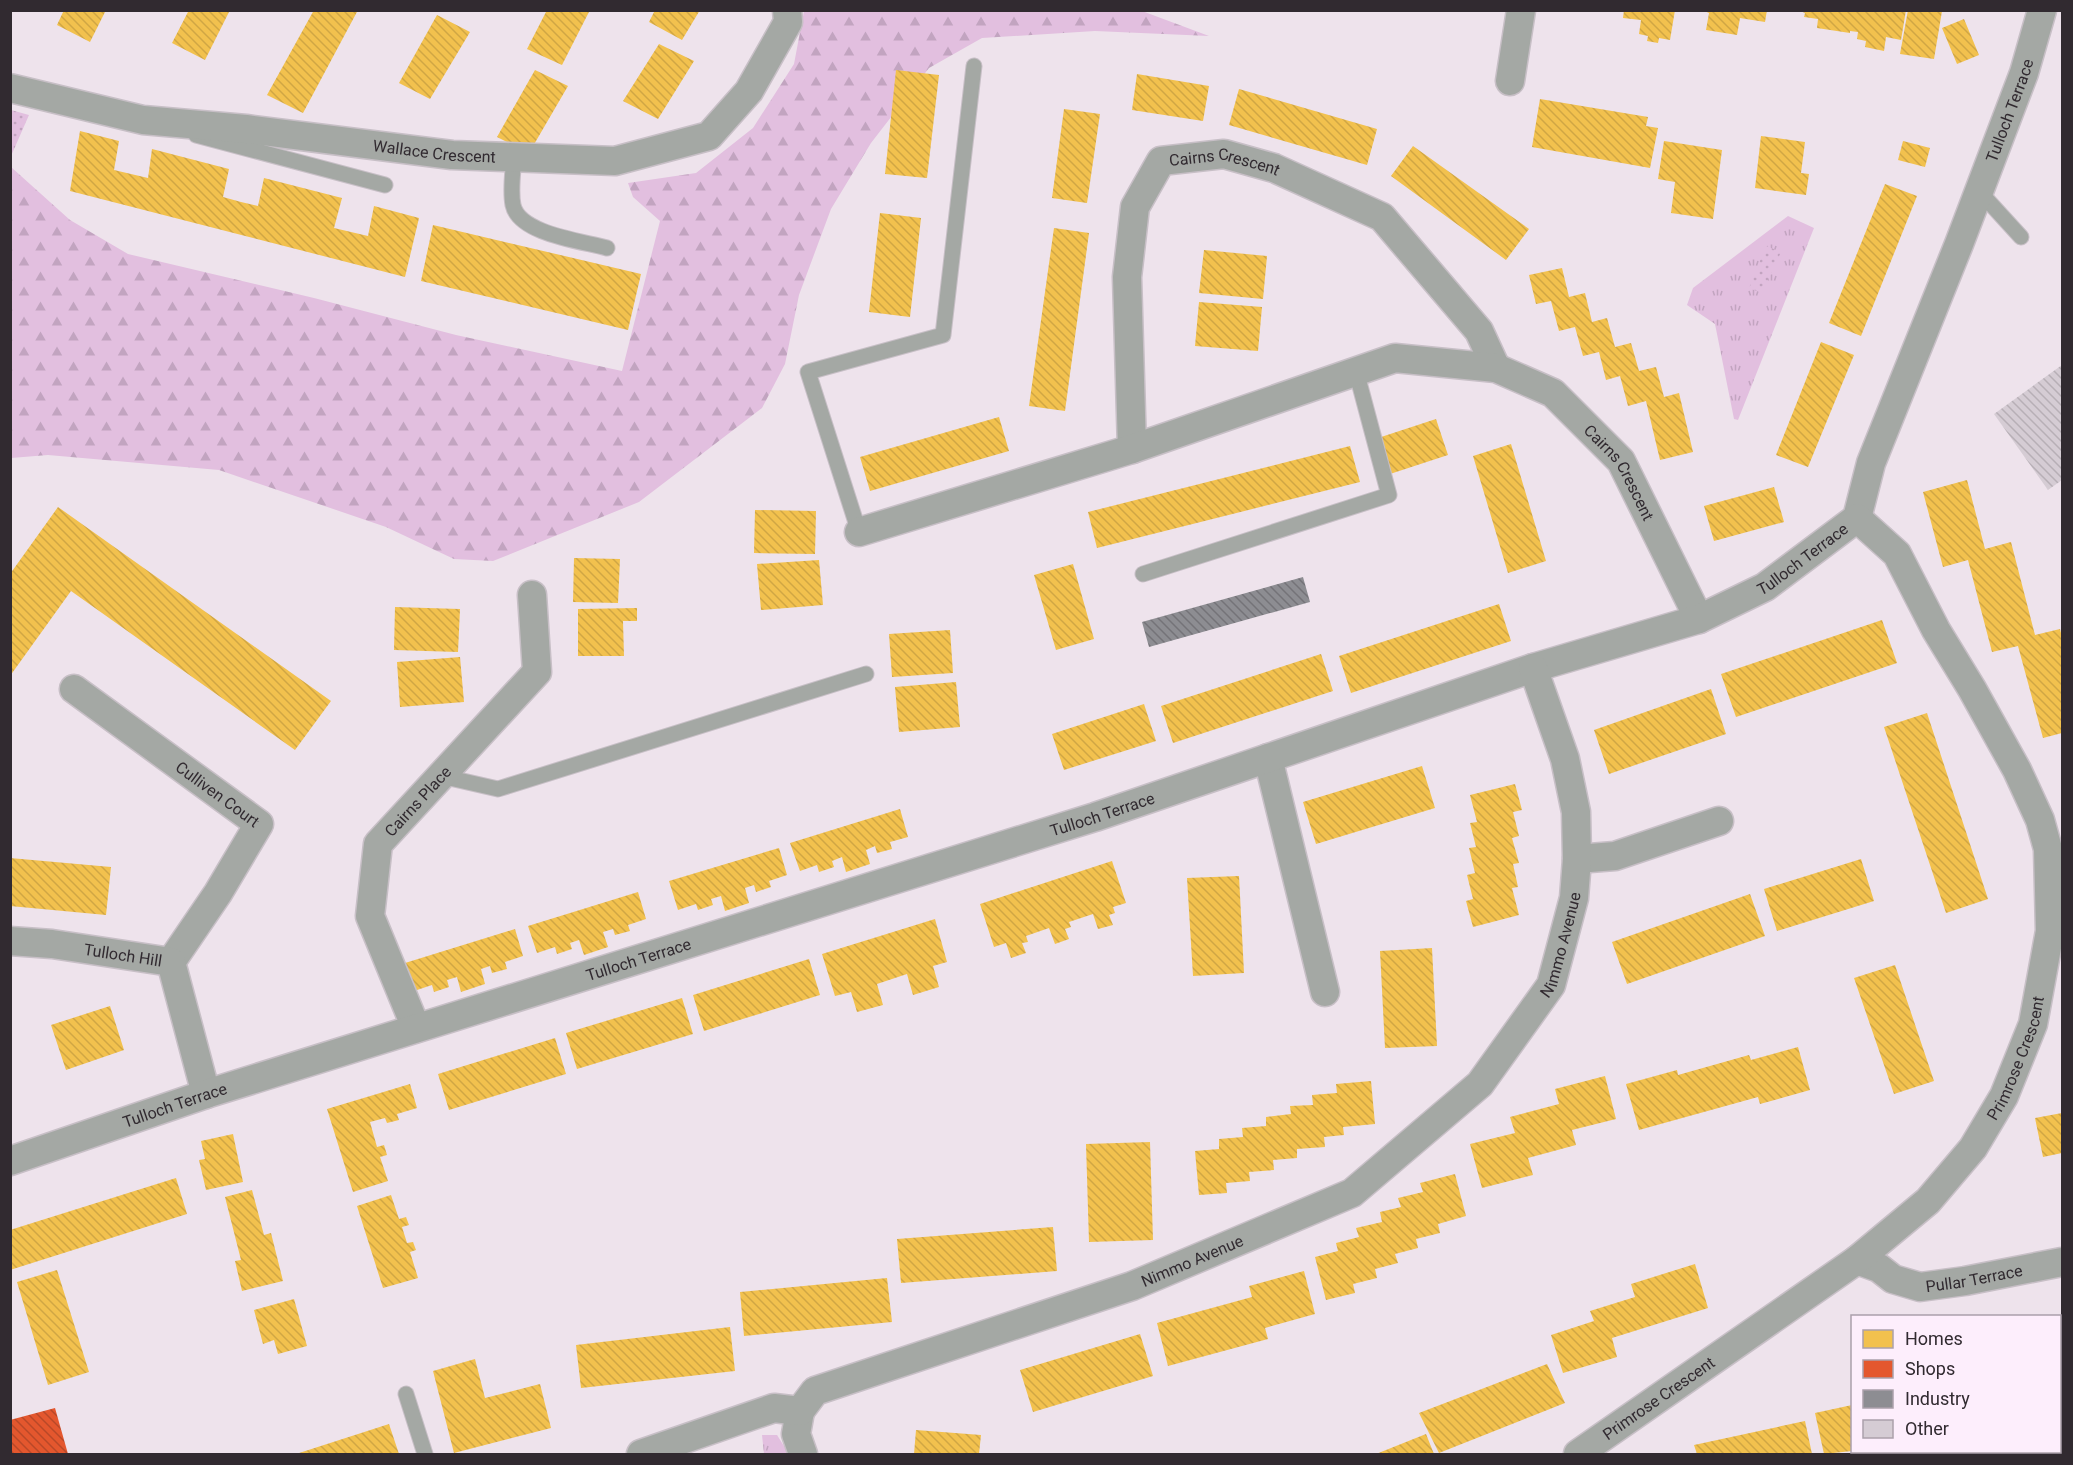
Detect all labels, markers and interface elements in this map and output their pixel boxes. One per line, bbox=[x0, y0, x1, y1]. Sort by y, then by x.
street label: Tulloch Terrace bbox=[1982, 57, 2037, 165]
street label: Wallace Crescent bbox=[372, 136, 496, 166]
street label: Cairns Crescent bbox=[1168, 144, 1283, 179]
street label: Cairns Crescent bbox=[1580, 420, 1658, 523]
street label: Tulloch Terrace bbox=[1754, 519, 1852, 599]
street label: Culliven Court bbox=[172, 757, 263, 831]
street label: Cairns Place bbox=[380, 762, 455, 840]
street label: Tulloch Terrace bbox=[1048, 788, 1157, 840]
street label: Nimmo Avenue bbox=[1536, 892, 1584, 1001]
street label: Tulloch Terrace bbox=[584, 934, 693, 985]
street label: Tulloch Hill bbox=[83, 939, 163, 970]
street label: Primrose Crescent bbox=[1982, 995, 2047, 1123]
street label: Tulloch Terrace bbox=[120, 1079, 229, 1131]
street label: Nimmo Avenue bbox=[1138, 1231, 1246, 1291]
street label: Pullar Terrace bbox=[1924, 1260, 2024, 1296]
legend bbox=[1851, 1315, 2061, 1453]
text: Homes bbox=[1905, 1328, 1963, 1349]
street label: Primrose Crescent bbox=[1599, 1353, 1718, 1444]
text: Shops bbox=[1905, 1358, 1955, 1379]
text: Industry bbox=[1905, 1388, 1970, 1409]
text: Other bbox=[1905, 1418, 1949, 1439]

